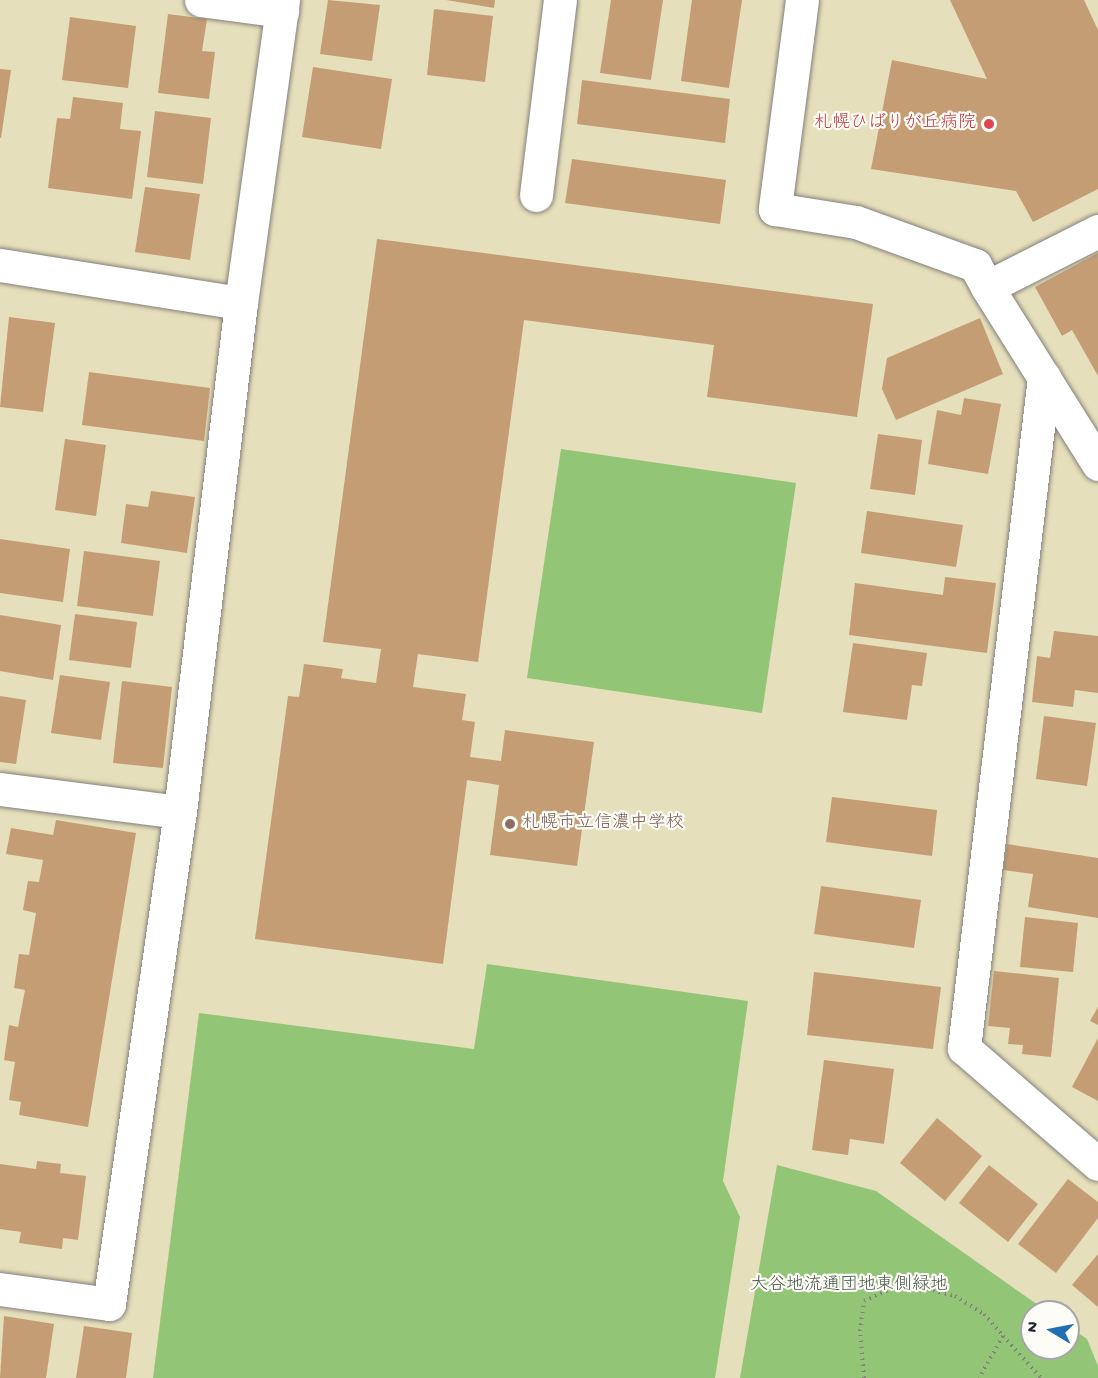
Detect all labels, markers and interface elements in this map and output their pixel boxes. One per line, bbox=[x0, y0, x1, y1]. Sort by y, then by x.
place label: 札幌ひばりが丘病院 bbox=[814, 113, 976, 135]
marker: 札幌ひばりが丘病院 bbox=[980, 115, 998, 133]
place label: 札幌市立信濃中学校 bbox=[522, 813, 684, 835]
marker: 札幌市立信濃中学校 bbox=[503, 817, 517, 831]
park label: 大谷地流通団地東側緑地 bbox=[750, 1275, 948, 1297]
north arrow bbox=[1020, 1300, 1080, 1360]
text: N bbox=[1023, 1320, 1044, 1334]

